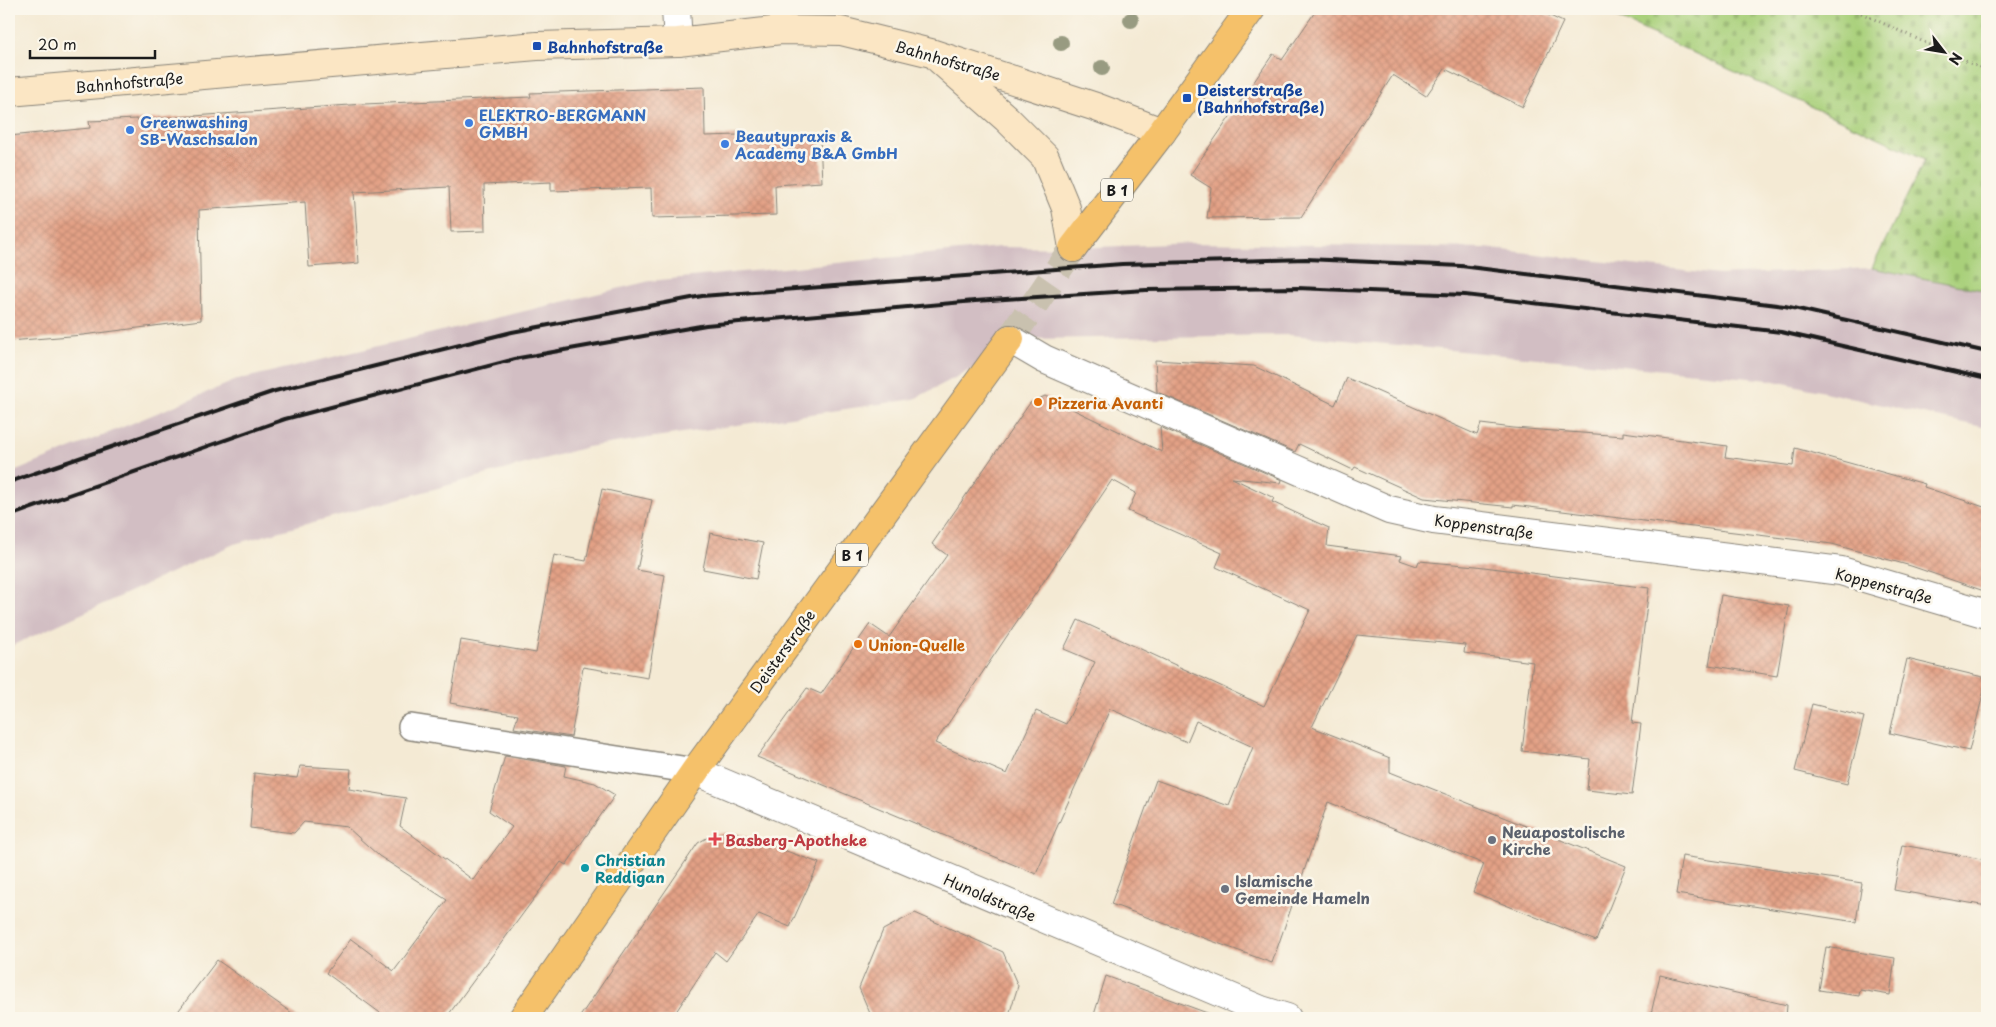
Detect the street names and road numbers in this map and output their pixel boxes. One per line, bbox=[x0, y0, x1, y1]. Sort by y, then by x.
street label: Bahnhofstraße bbox=[893, 34, 1003, 86]
street label: Bahnhofstraße bbox=[74, 66, 184, 98]
road number: B 1 bbox=[1101, 178, 1133, 202]
street label: Koppenstraße bbox=[1433, 508, 1535, 544]
road number: B 1 bbox=[836, 544, 868, 566]
street label: Koppenstraße bbox=[1833, 561, 1935, 609]
street label: Deisterstraße bbox=[744, 604, 820, 698]
street label: Hunoldstraße bbox=[940, 867, 1040, 927]

